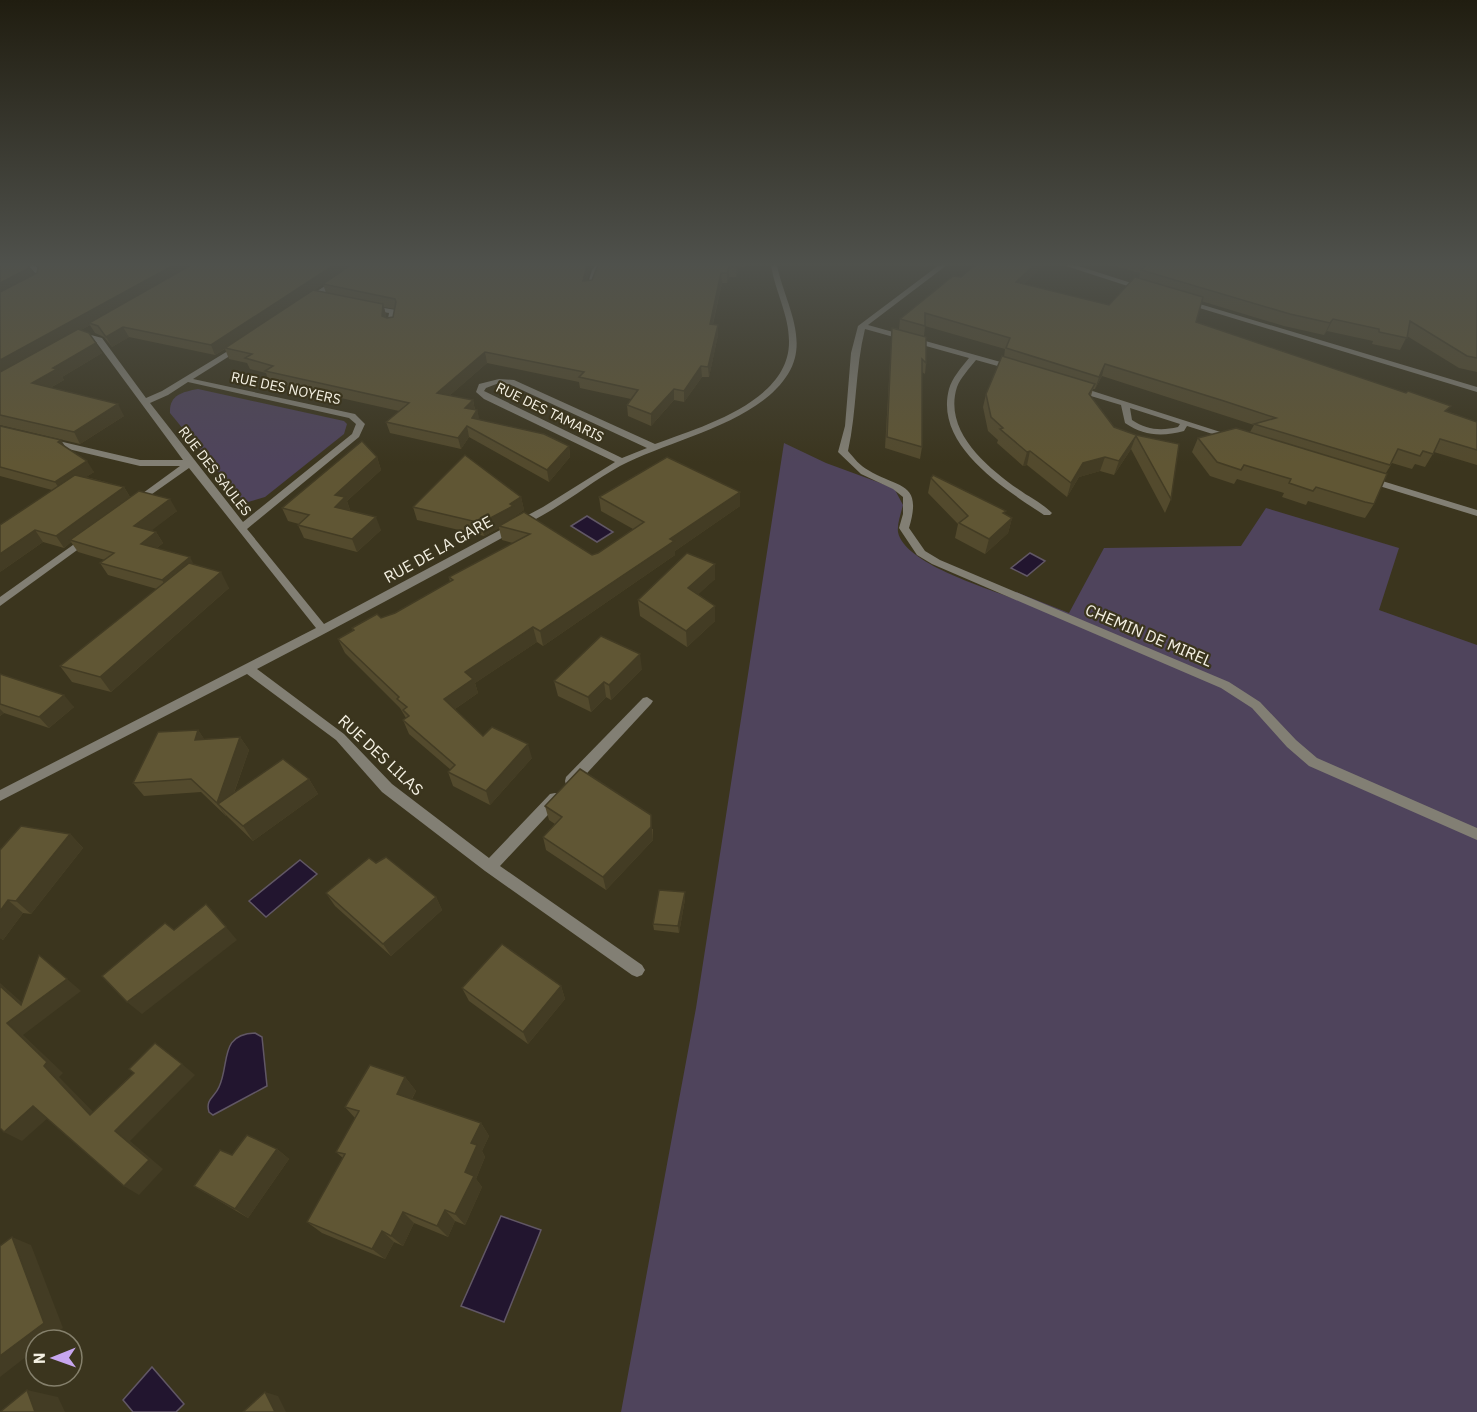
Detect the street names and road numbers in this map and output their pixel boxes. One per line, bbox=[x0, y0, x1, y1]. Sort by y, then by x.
street label: RUE DES NOYERS bbox=[229, 368, 343, 408]
street label: RUE DES TAMARIS bbox=[493, 378, 607, 446]
street label: RUE DES SAULES bbox=[175, 423, 255, 519]
street label: RUE DE LA GARE bbox=[380, 511, 496, 587]
street label: CHEMIN DE MIREL bbox=[1083, 599, 1215, 671]
street label: RUE DES LILAS bbox=[334, 710, 428, 800]

